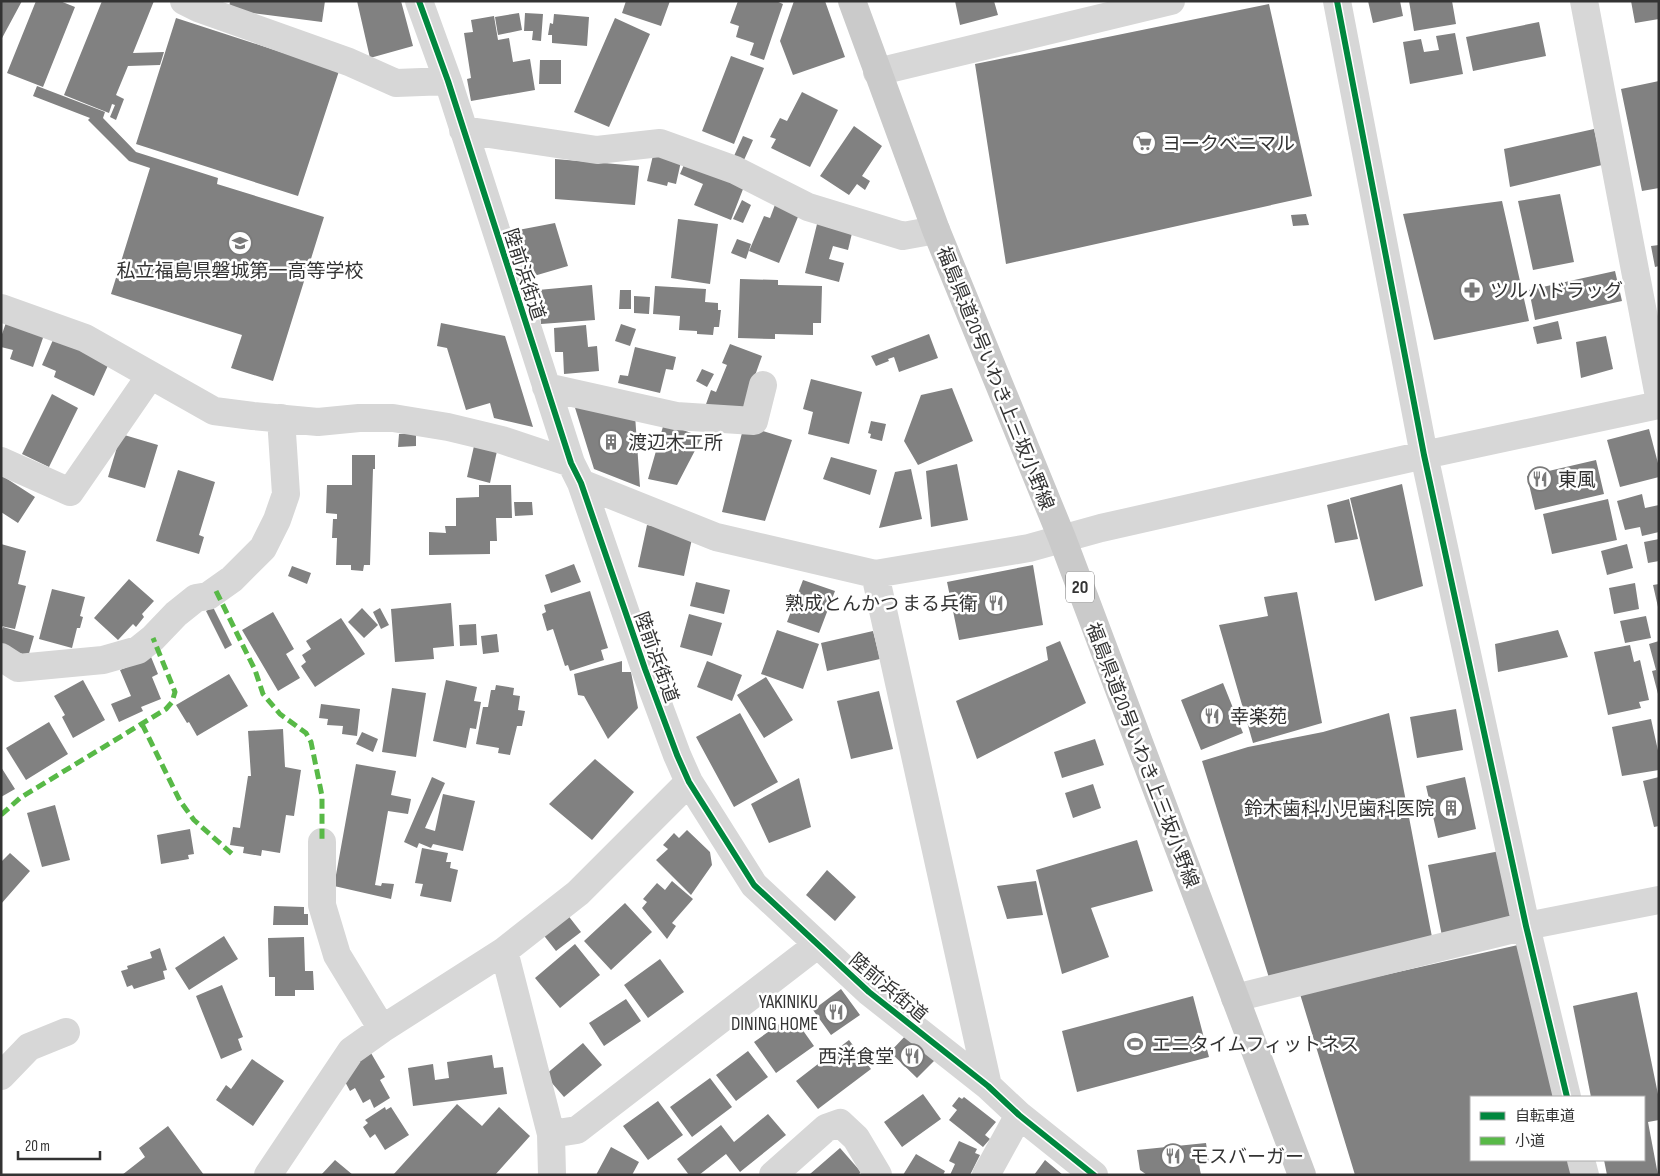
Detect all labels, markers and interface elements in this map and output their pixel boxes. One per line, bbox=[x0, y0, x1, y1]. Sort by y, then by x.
supermarket icon: ヨークベニマル bbox=[1131, 130, 1157, 156]
place label: ヨークベニマル bbox=[1162, 133, 1295, 156]
street label: 陸前浜街道 bbox=[498, 226, 549, 323]
school or university icon: 私立福島県磐城第一高等学校 bbox=[227, 230, 253, 256]
street label: 福島県道20号いわき上三坂小野線 bbox=[931, 243, 1058, 514]
place label: 私立福島県磐城第一高等学校 bbox=[116, 260, 364, 283]
pharmacy icon: ツルハドラッグ bbox=[1459, 277, 1485, 303]
place label: ツルハドラッグ bbox=[1490, 280, 1623, 303]
building icon: 渡辺木工所 bbox=[598, 429, 624, 455]
place label: 渡辺木工所 bbox=[628, 432, 723, 455]
restaurant icon: 東風 bbox=[1527, 466, 1553, 492]
place label: 東風 bbox=[1558, 469, 1596, 492]
road number: 20 bbox=[1066, 572, 1094, 602]
restaurant icon: 熟成とんかつ まる兵衛 bbox=[983, 590, 1009, 616]
place label: 熟成とんかつ まる兵衛 bbox=[785, 593, 978, 616]
street label: 陸前浜街道 bbox=[629, 609, 683, 706]
street label: 福島県道20号いわき上三坂小野線 bbox=[1080, 620, 1203, 891]
restaurant icon: 幸楽苑 bbox=[1199, 703, 1225, 729]
place label: 幸楽苑 bbox=[1230, 706, 1287, 729]
building icon: 鈴木歯科小児歯科医院 bbox=[1438, 795, 1464, 821]
place label: 鈴木歯科小児歯科医院 bbox=[1244, 798, 1434, 821]
street label: 陸前浜街道 bbox=[844, 949, 932, 1027]
place label: YAKINIKU DINING HOME bbox=[731, 991, 818, 1036]
restaurant icon: YAKINIKU DINING HOME bbox=[823, 999, 849, 1025]
sports icon: エニタイムフィットネス bbox=[1122, 1031, 1148, 1057]
place label: エニタイムフィットネス bbox=[1152, 1034, 1359, 1057]
restaurant icon: 西洋食堂 bbox=[899, 1043, 925, 1069]
place label: 西洋食堂 bbox=[818, 1046, 894, 1069]
legend bbox=[1470, 1096, 1645, 1161]
text: 自転車道 bbox=[1515, 1107, 1575, 1126]
scale bar bbox=[18, 1128, 100, 1160]
text: 小道 bbox=[1515, 1132, 1545, 1151]
text: 20 m bbox=[25, 1137, 50, 1156]
restaurant icon: モスバーガー bbox=[1160, 1143, 1186, 1169]
place label: モスバーガー bbox=[1190, 1146, 1304, 1169]

